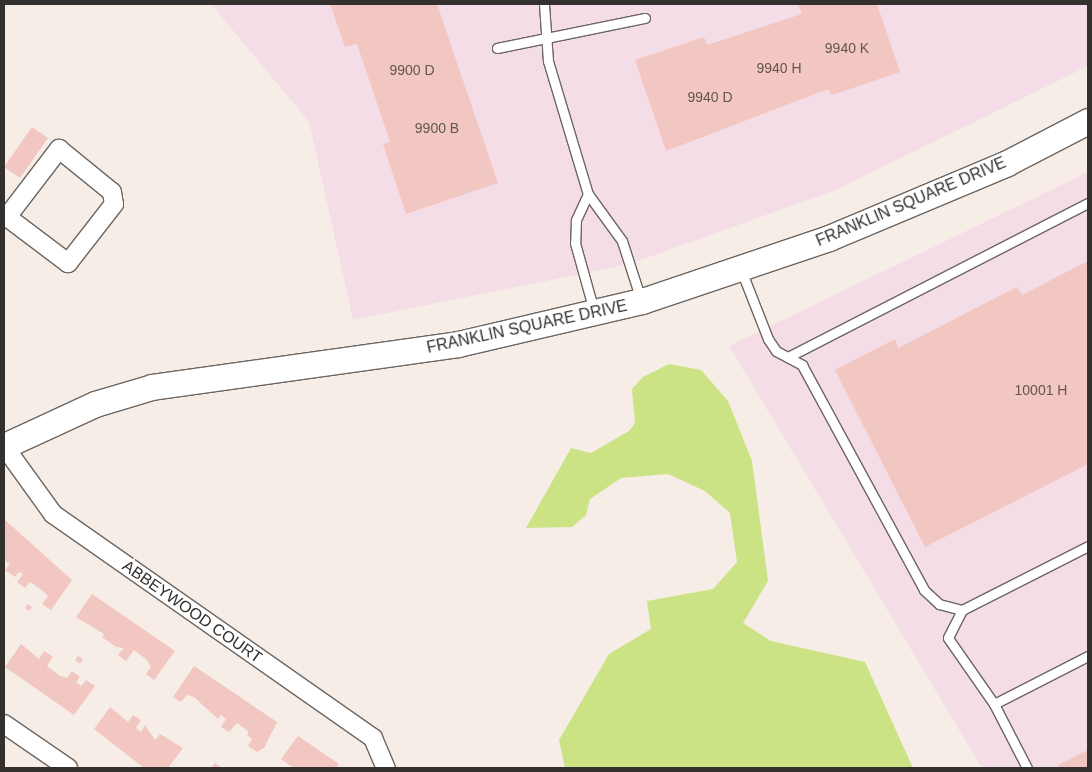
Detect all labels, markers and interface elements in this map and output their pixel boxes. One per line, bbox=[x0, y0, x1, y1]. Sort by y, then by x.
house number: 9940 K bbox=[825, 40, 869, 56]
house number: 9940 H bbox=[756, 60, 802, 76]
house number: 9900 D bbox=[389, 62, 435, 78]
house number: 9940 D bbox=[687, 89, 733, 105]
house number: 9900 B bbox=[415, 120, 459, 136]
street label: FRANKLIN SQUARE DRIVE bbox=[813, 153, 1009, 251]
street label: FRANKLIN SQUARE DRIVE bbox=[425, 296, 629, 358]
house number: 10001 H bbox=[1015, 382, 1067, 398]
street label: ABBEYWOOD COURT bbox=[119, 557, 265, 667]

